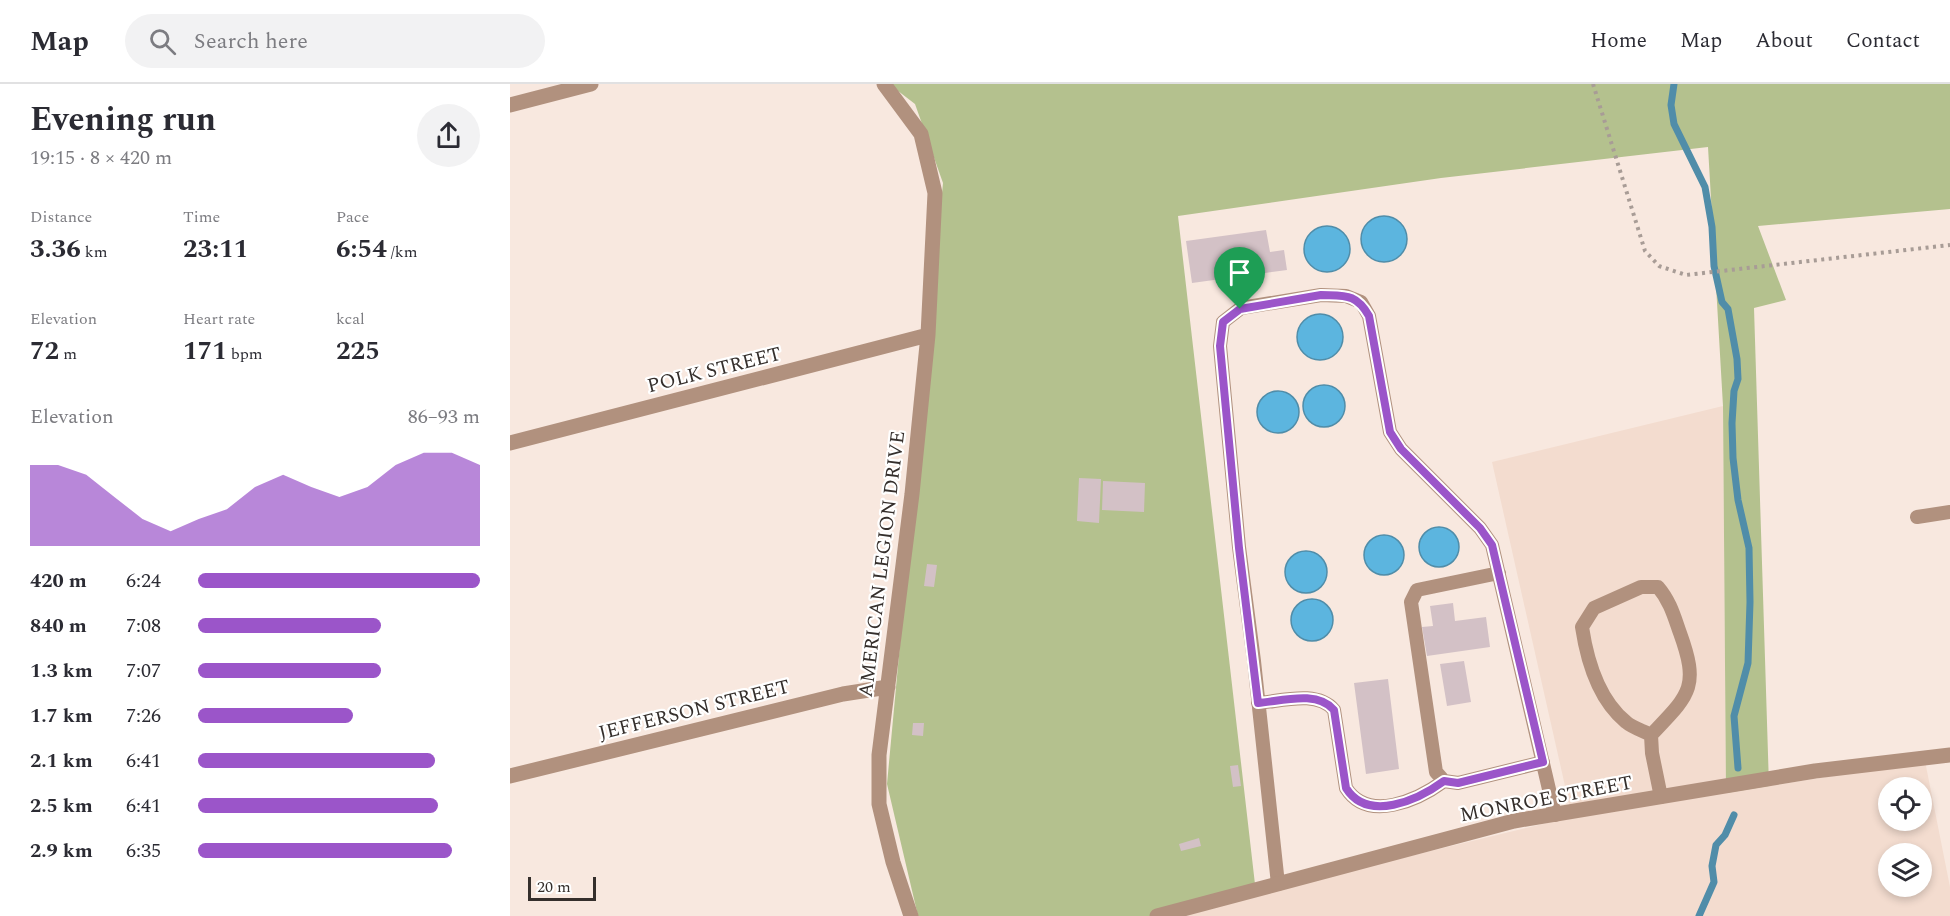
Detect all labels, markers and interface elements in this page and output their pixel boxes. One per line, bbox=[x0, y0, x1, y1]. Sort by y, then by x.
search box bbox=[125, 14, 545, 68]
text: Map bbox=[30, 20, 89, 63]
icon: search bbox=[146, 25, 179, 58]
text: Search here bbox=[194, 25, 308, 58]
text: Home bbox=[1590, 25, 1647, 57]
text: Map bbox=[1680, 25, 1722, 57]
text: About bbox=[1755, 25, 1813, 57]
text: Contact bbox=[1846, 25, 1920, 57]
text: Evening run bbox=[30, 95, 216, 145]
button: share bbox=[417, 104, 480, 167]
text: 19:15 · 8 × 420 m bbox=[30, 143, 172, 173]
text: Distance bbox=[30, 205, 92, 229]
text: Time bbox=[183, 205, 220, 229]
text: Pace bbox=[336, 205, 369, 229]
text: 3.36 bbox=[30, 229, 81, 269]
text: 23:11 bbox=[183, 229, 248, 269]
text: 6:54 bbox=[336, 229, 387, 269]
text: km bbox=[81, 240, 107, 264]
text: /km bbox=[387, 240, 417, 264]
pin bbox=[1214, 247, 1265, 309]
icon: arrive bbox=[1223, 256, 1256, 289]
text: Elevation bbox=[30, 307, 97, 331]
text: Heart rate bbox=[183, 307, 255, 331]
text: kcal bbox=[336, 307, 365, 331]
text: 72 bbox=[30, 331, 59, 371]
text: 171 bbox=[183, 331, 227, 371]
text: 225 bbox=[336, 331, 380, 371]
street label: POLK STREET bbox=[644, 339, 785, 401]
text: m bbox=[59, 342, 77, 366]
text: bpm bbox=[227, 342, 263, 366]
text: Elevation bbox=[30, 402, 114, 432]
text: 86–93 m bbox=[408, 402, 480, 432]
street label: AMERICAN LEGION DRIVE bbox=[851, 429, 913, 699]
text: 420 m bbox=[30, 566, 87, 596]
text: 6:24 bbox=[126, 566, 161, 596]
text: 840 m bbox=[30, 611, 87, 641]
text: 7:08 bbox=[126, 611, 161, 641]
text: 1.3 km bbox=[30, 656, 93, 686]
text: 7:07 bbox=[126, 656, 161, 686]
street label: JEFFERSON STREET bbox=[595, 672, 793, 748]
text: 1.7 km bbox=[30, 701, 93, 731]
text: 7:26 bbox=[126, 701, 161, 731]
text: 2.1 km bbox=[30, 746, 93, 776]
text: 6:41 bbox=[126, 746, 161, 776]
street label: MONROE STREET bbox=[1457, 768, 1635, 830]
map controls bbox=[1878, 777, 1932, 897]
button: locate bbox=[1878, 777, 1932, 831]
text: 2.5 km bbox=[30, 791, 93, 821]
text: 6:41 bbox=[126, 791, 161, 821]
text: 2.9 km bbox=[30, 836, 93, 866]
text: 6:35 bbox=[126, 836, 161, 866]
button: layers bbox=[1878, 843, 1932, 897]
scale bar bbox=[528, 874, 596, 902]
text: 20 m bbox=[537, 875, 571, 899]

